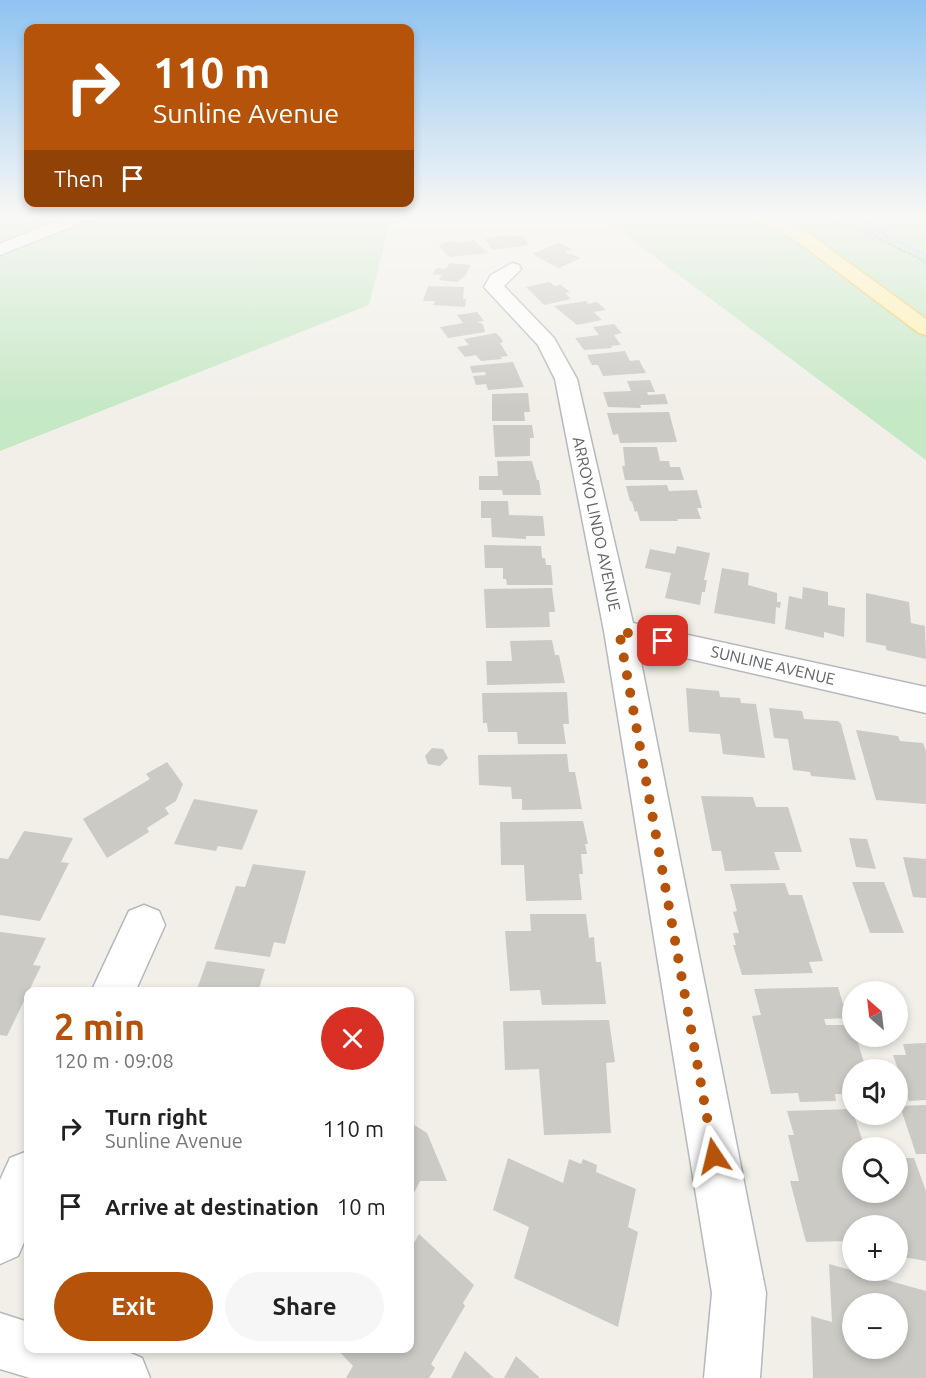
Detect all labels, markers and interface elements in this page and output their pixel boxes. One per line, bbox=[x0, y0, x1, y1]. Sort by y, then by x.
icon: right bbox=[54, 48, 132, 126]
text: 110 m bbox=[153, 49, 270, 96]
text: Sunline Avenue bbox=[153, 98, 339, 128]
icon: arrive bbox=[116, 162, 149, 195]
text: Then bbox=[54, 166, 104, 191]
street label: ARROYO LINDO AVENUE bbox=[570, 435, 624, 613]
pin bbox=[637, 615, 688, 666]
icon: arrive bbox=[646, 624, 679, 657]
street label: SUNLINE AVENUE bbox=[709, 642, 837, 688]
north arrow bbox=[842, 981, 908, 1047]
map controls bbox=[842, 981, 908, 1359]
text: 2 min bbox=[54, 1006, 145, 1047]
button: close bbox=[321, 1007, 384, 1070]
text: 120 m · 09:08 bbox=[54, 1049, 174, 1072]
button: sound bbox=[842, 1059, 908, 1125]
text: Turn right bbox=[105, 1104, 207, 1129]
icon: right bbox=[54, 1112, 87, 1145]
text: 110 m bbox=[323, 1116, 384, 1141]
position arrow bbox=[682, 1124, 746, 1188]
text: Sunline Avenue bbox=[105, 1129, 243, 1152]
button: search bbox=[842, 1137, 908, 1203]
icon: arrive bbox=[54, 1190, 87, 1223]
text: Arrive at destination bbox=[105, 1194, 319, 1219]
text: 10 m bbox=[337, 1194, 386, 1219]
button: + bbox=[842, 1215, 908, 1281]
button: Exit bbox=[54, 1272, 213, 1341]
button: Share bbox=[225, 1272, 384, 1341]
button: − bbox=[842, 1293, 908, 1359]

